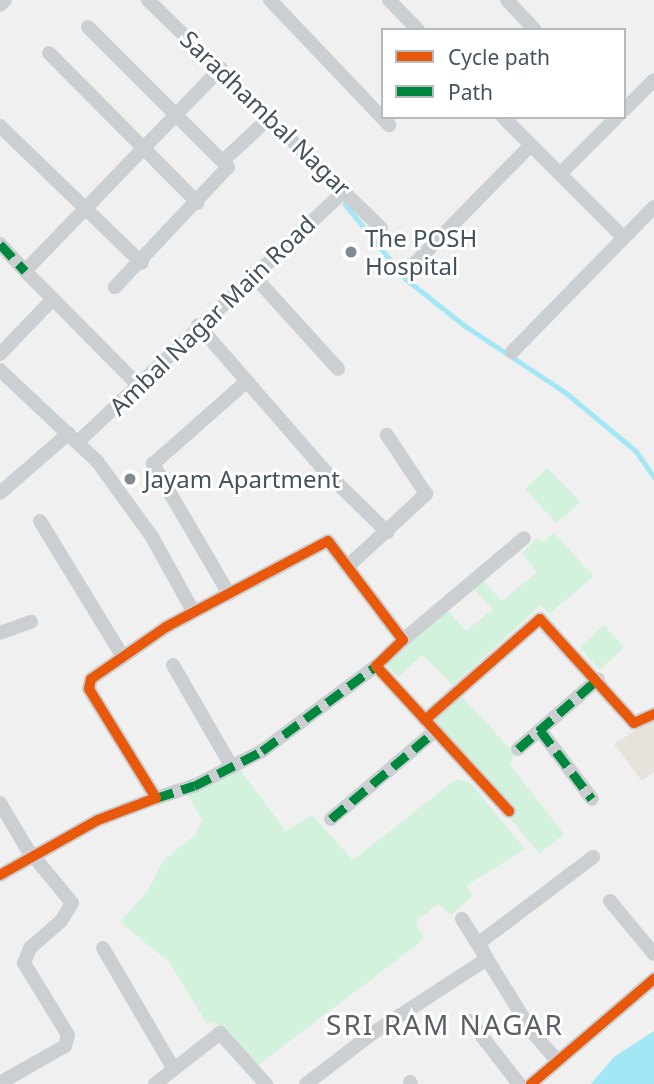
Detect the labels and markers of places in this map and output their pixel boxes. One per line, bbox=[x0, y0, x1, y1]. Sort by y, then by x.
place label: The POSH Hospital bbox=[365, 224, 477, 280]
marker: The POSH Hospital bbox=[343, 244, 359, 260]
place label: Jayam Apartment bbox=[144, 465, 340, 493]
marker: Jayam Apartment bbox=[122, 471, 138, 487]

